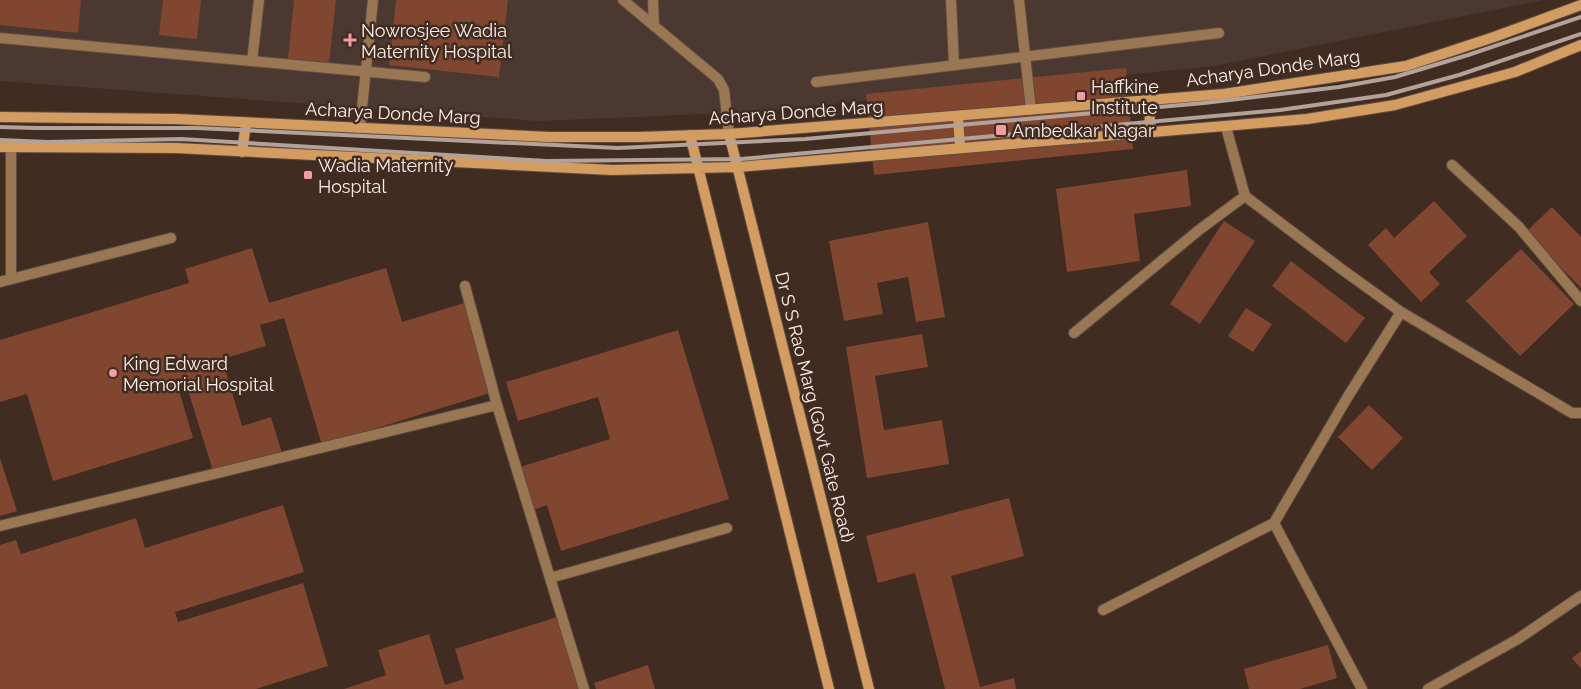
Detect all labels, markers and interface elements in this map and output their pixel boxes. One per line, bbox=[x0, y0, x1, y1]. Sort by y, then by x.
place label: Nowrosjee Wadia Maternity Hospital bbox=[361, 20, 512, 62]
marker: Nowrosjee Wadia Maternity Hospital bbox=[343, 33, 357, 47]
street label: Acharya Donde Marg bbox=[1185, 45, 1361, 91]
place label: Haffkine Institute bbox=[1091, 76, 1159, 118]
marker: Haffkine Institute bbox=[1075, 90, 1087, 102]
street label: Acharya Donde Marg bbox=[708, 95, 884, 129]
street label: Acharya Donde Marg bbox=[305, 98, 481, 128]
place label: Ambedkar Nagar bbox=[1012, 120, 1155, 141]
marker: Ambedkar Nagar bbox=[994, 123, 1008, 137]
place label: Wadia Maternity Hospital bbox=[318, 155, 454, 197]
marker: Wadia Maternity Hospital bbox=[302, 169, 314, 181]
street label: Dr S S Rao Marg (Govt Gate Road) bbox=[771, 270, 859, 545]
place label: King Edward Memorial Hospital bbox=[123, 353, 274, 395]
marker: King Edward Memorial Hospital bbox=[107, 367, 119, 379]

